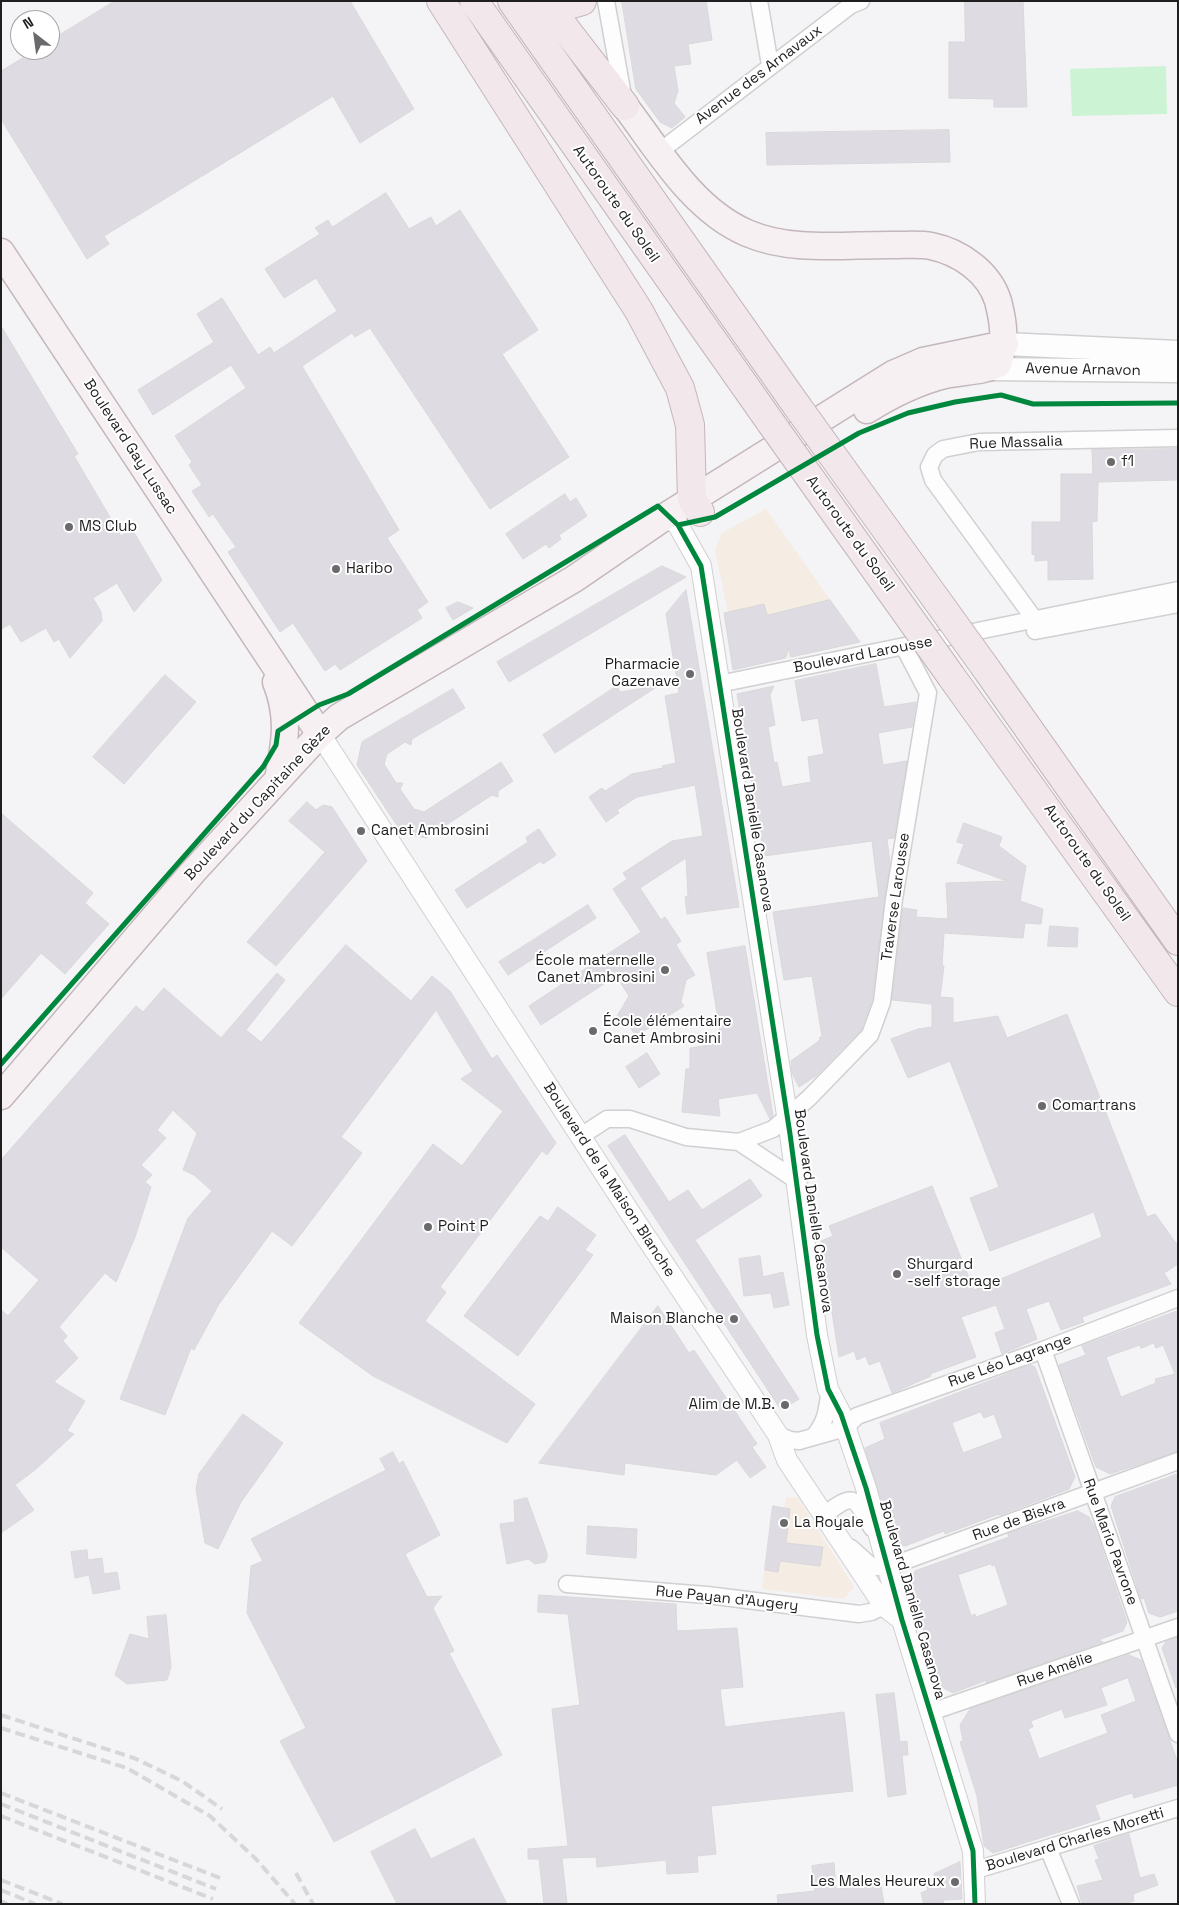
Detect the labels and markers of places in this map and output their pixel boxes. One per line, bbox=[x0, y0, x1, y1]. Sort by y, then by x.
place label: f1 bbox=[1121, 453, 1134, 471]
marker: f1 bbox=[1105, 456, 1117, 468]
place label: MS Club bbox=[79, 518, 137, 536]
marker: MS Club bbox=[63, 521, 75, 533]
place label: Haribo bbox=[346, 560, 393, 578]
marker: Haribo bbox=[330, 563, 342, 575]
place label: Pharmacie Cazenave bbox=[605, 656, 680, 691]
marker: Pharmacie Cazenave bbox=[684, 668, 696, 680]
place label: Canet Ambrosini bbox=[371, 822, 489, 840]
marker: Canet Ambrosini bbox=[355, 825, 367, 837]
place label: École maternelle Canet Ambrosini bbox=[535, 952, 655, 987]
marker: École maternelle Canet Ambrosini bbox=[659, 964, 671, 976]
place label: École élémentaire Canet Ambrosini bbox=[603, 1013, 732, 1048]
marker: École élémentaire Canet Ambrosini bbox=[587, 1025, 599, 1037]
place label: Comartrans bbox=[1052, 1097, 1136, 1115]
marker: Comartrans bbox=[1036, 1100, 1048, 1112]
place label: Point P bbox=[438, 1218, 488, 1236]
marker: Point P bbox=[422, 1221, 434, 1233]
place label: Shurgard -self storage bbox=[907, 1256, 1001, 1291]
marker: Shurgard -self storage bbox=[891, 1268, 903, 1280]
place label: Maison Blanche bbox=[610, 1310, 724, 1328]
marker: Maison Blanche bbox=[728, 1313, 740, 1325]
place label: Alim de M.B. bbox=[689, 1396, 775, 1414]
marker: Alim de M.B. bbox=[779, 1399, 791, 1411]
place label: La Royale bbox=[794, 1514, 864, 1532]
marker: La Royale bbox=[778, 1517, 790, 1529]
place label: Les Males Heureux bbox=[810, 1873, 945, 1891]
marker: Les Males Heureux bbox=[949, 1876, 961, 1888]

